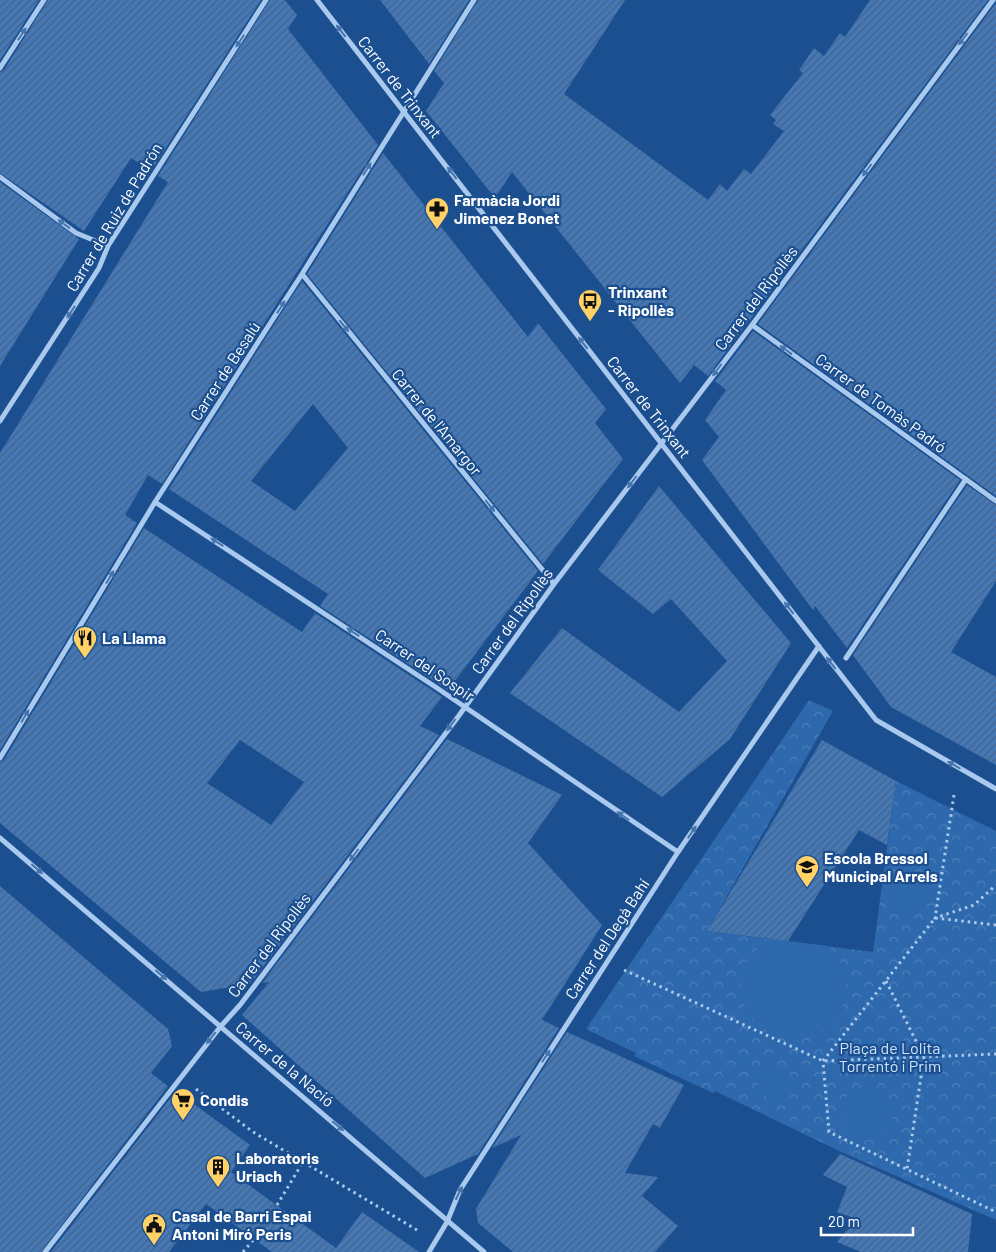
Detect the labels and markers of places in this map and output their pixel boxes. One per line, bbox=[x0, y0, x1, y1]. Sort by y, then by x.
place label: Farmàcia Jordi Jimenez Bonet bbox=[454, 190, 560, 227]
pharmacy icon: Farmàcia Jordi Jimenez Bonet bbox=[424, 196, 450, 230]
place label: Trinxant - Ripollès bbox=[608, 282, 674, 319]
bus stop icon: Trinxant - Ripollès bbox=[577, 288, 603, 322]
restaurant icon: La Llama bbox=[72, 625, 98, 659]
place label: La Llama bbox=[102, 628, 166, 647]
place label: Escola Bressol Municipal Arrels bbox=[824, 848, 938, 885]
school or university icon: Escola Bressol Municipal Arrels bbox=[794, 854, 820, 888]
supermarket icon: Condis bbox=[170, 1087, 196, 1121]
place label: Condis bbox=[200, 1090, 249, 1109]
place label: Laboratoris Uriach bbox=[236, 1148, 319, 1185]
building icon: Laboratoris Uriach bbox=[205, 1154, 231, 1188]
place label: Casal de Barri Espai Antoni Miró Peris bbox=[172, 1206, 312, 1243]
public building icon: Casal de Barri Espai Antoni Miró Peris bbox=[141, 1212, 167, 1246]

